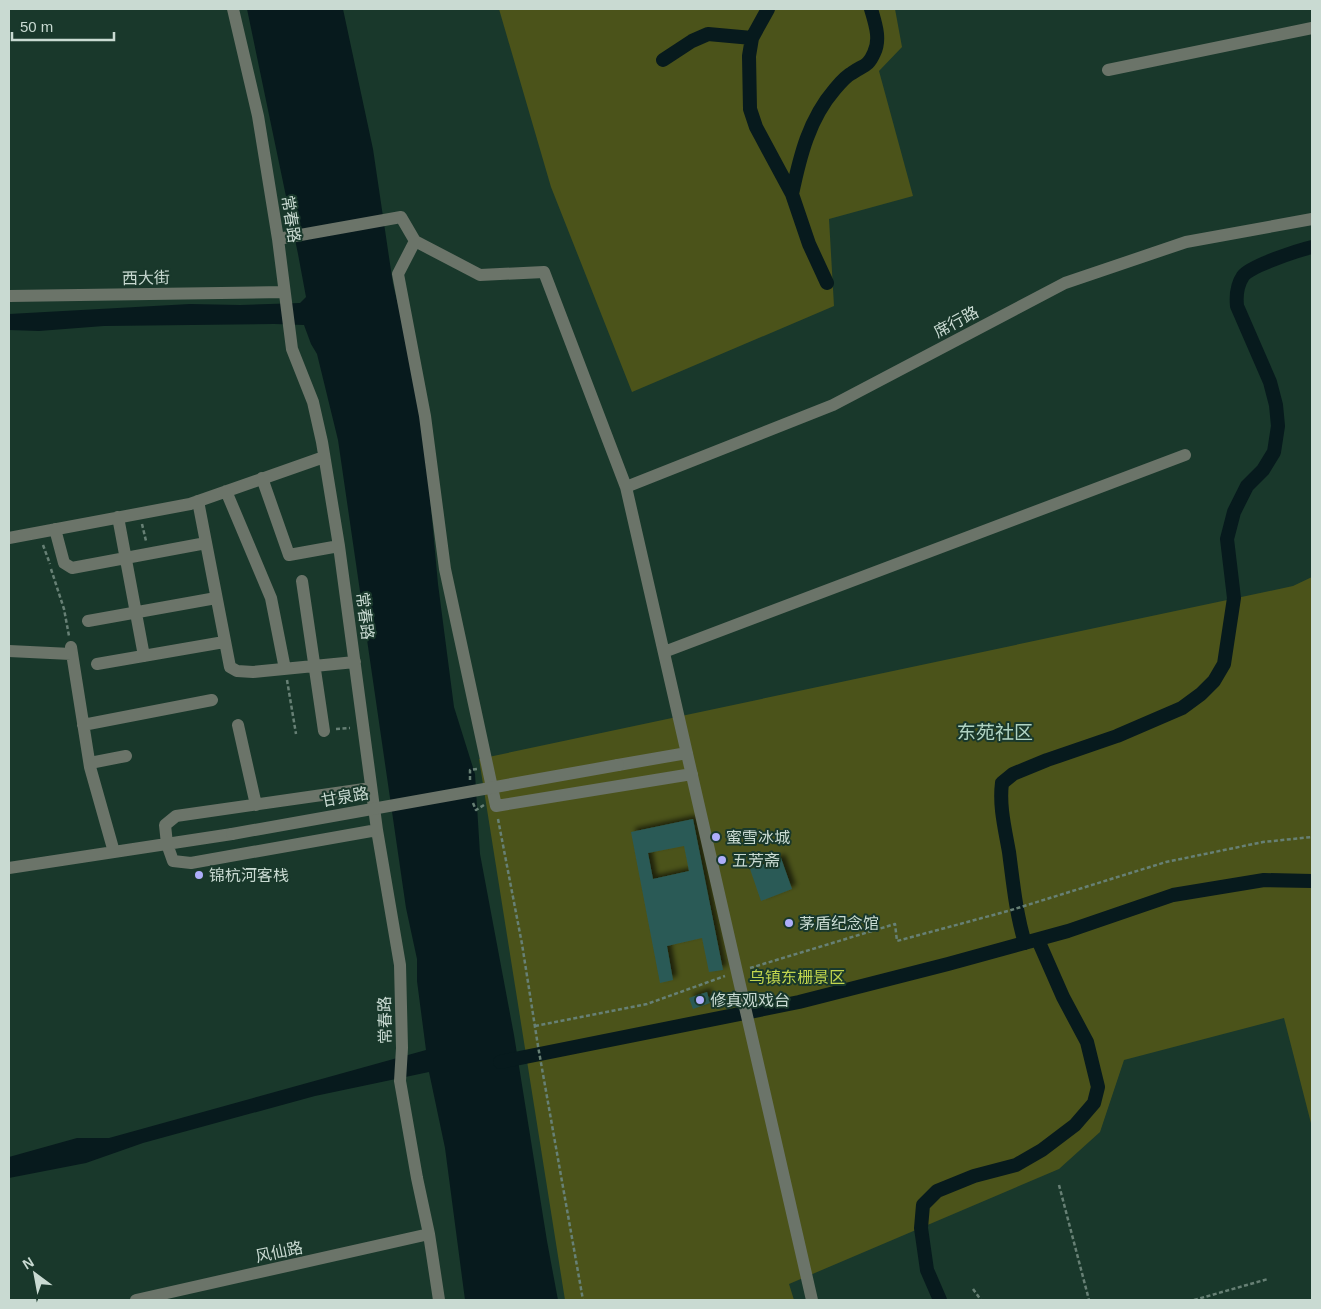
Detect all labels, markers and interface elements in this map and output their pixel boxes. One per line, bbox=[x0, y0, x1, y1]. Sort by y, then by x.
scale bar bbox=[12, 10, 115, 42]
text: 50 m bbox=[20, 18, 53, 35]
street label: 常春路 bbox=[279, 194, 303, 244]
street label: 西大街 bbox=[122, 269, 170, 287]
street label: 席行路 bbox=[931, 303, 981, 341]
street label: 常春路 bbox=[354, 591, 376, 641]
district label: 东苑社区 bbox=[957, 722, 1033, 743]
street label: 甘泉路 bbox=[320, 784, 370, 810]
place label: 蜜雪冰城 bbox=[726, 829, 790, 846]
marker: 蜜雪冰城 bbox=[710, 831, 722, 843]
place label: 五芳斋 bbox=[732, 852, 780, 869]
marker: 五芳斋 bbox=[716, 854, 728, 866]
place label: 锦杭河客栈 bbox=[209, 867, 289, 884]
marker: 锦杭河客栈 bbox=[193, 869, 205, 881]
place label: 茅盾纪念馆 bbox=[799, 915, 879, 932]
marker: 茅盾纪念馆 bbox=[783, 917, 795, 929]
park label: 乌镇东栅景区 bbox=[749, 969, 845, 986]
place label: 修真观戏台 bbox=[710, 992, 790, 1009]
marker: 修真观戏台 bbox=[694, 994, 706, 1006]
street label: 常春路 bbox=[376, 996, 394, 1044]
street label: 风仙路 bbox=[254, 1239, 304, 1265]
north arrow bbox=[10, 1249, 60, 1299]
text: N bbox=[20, 1254, 37, 1272]

